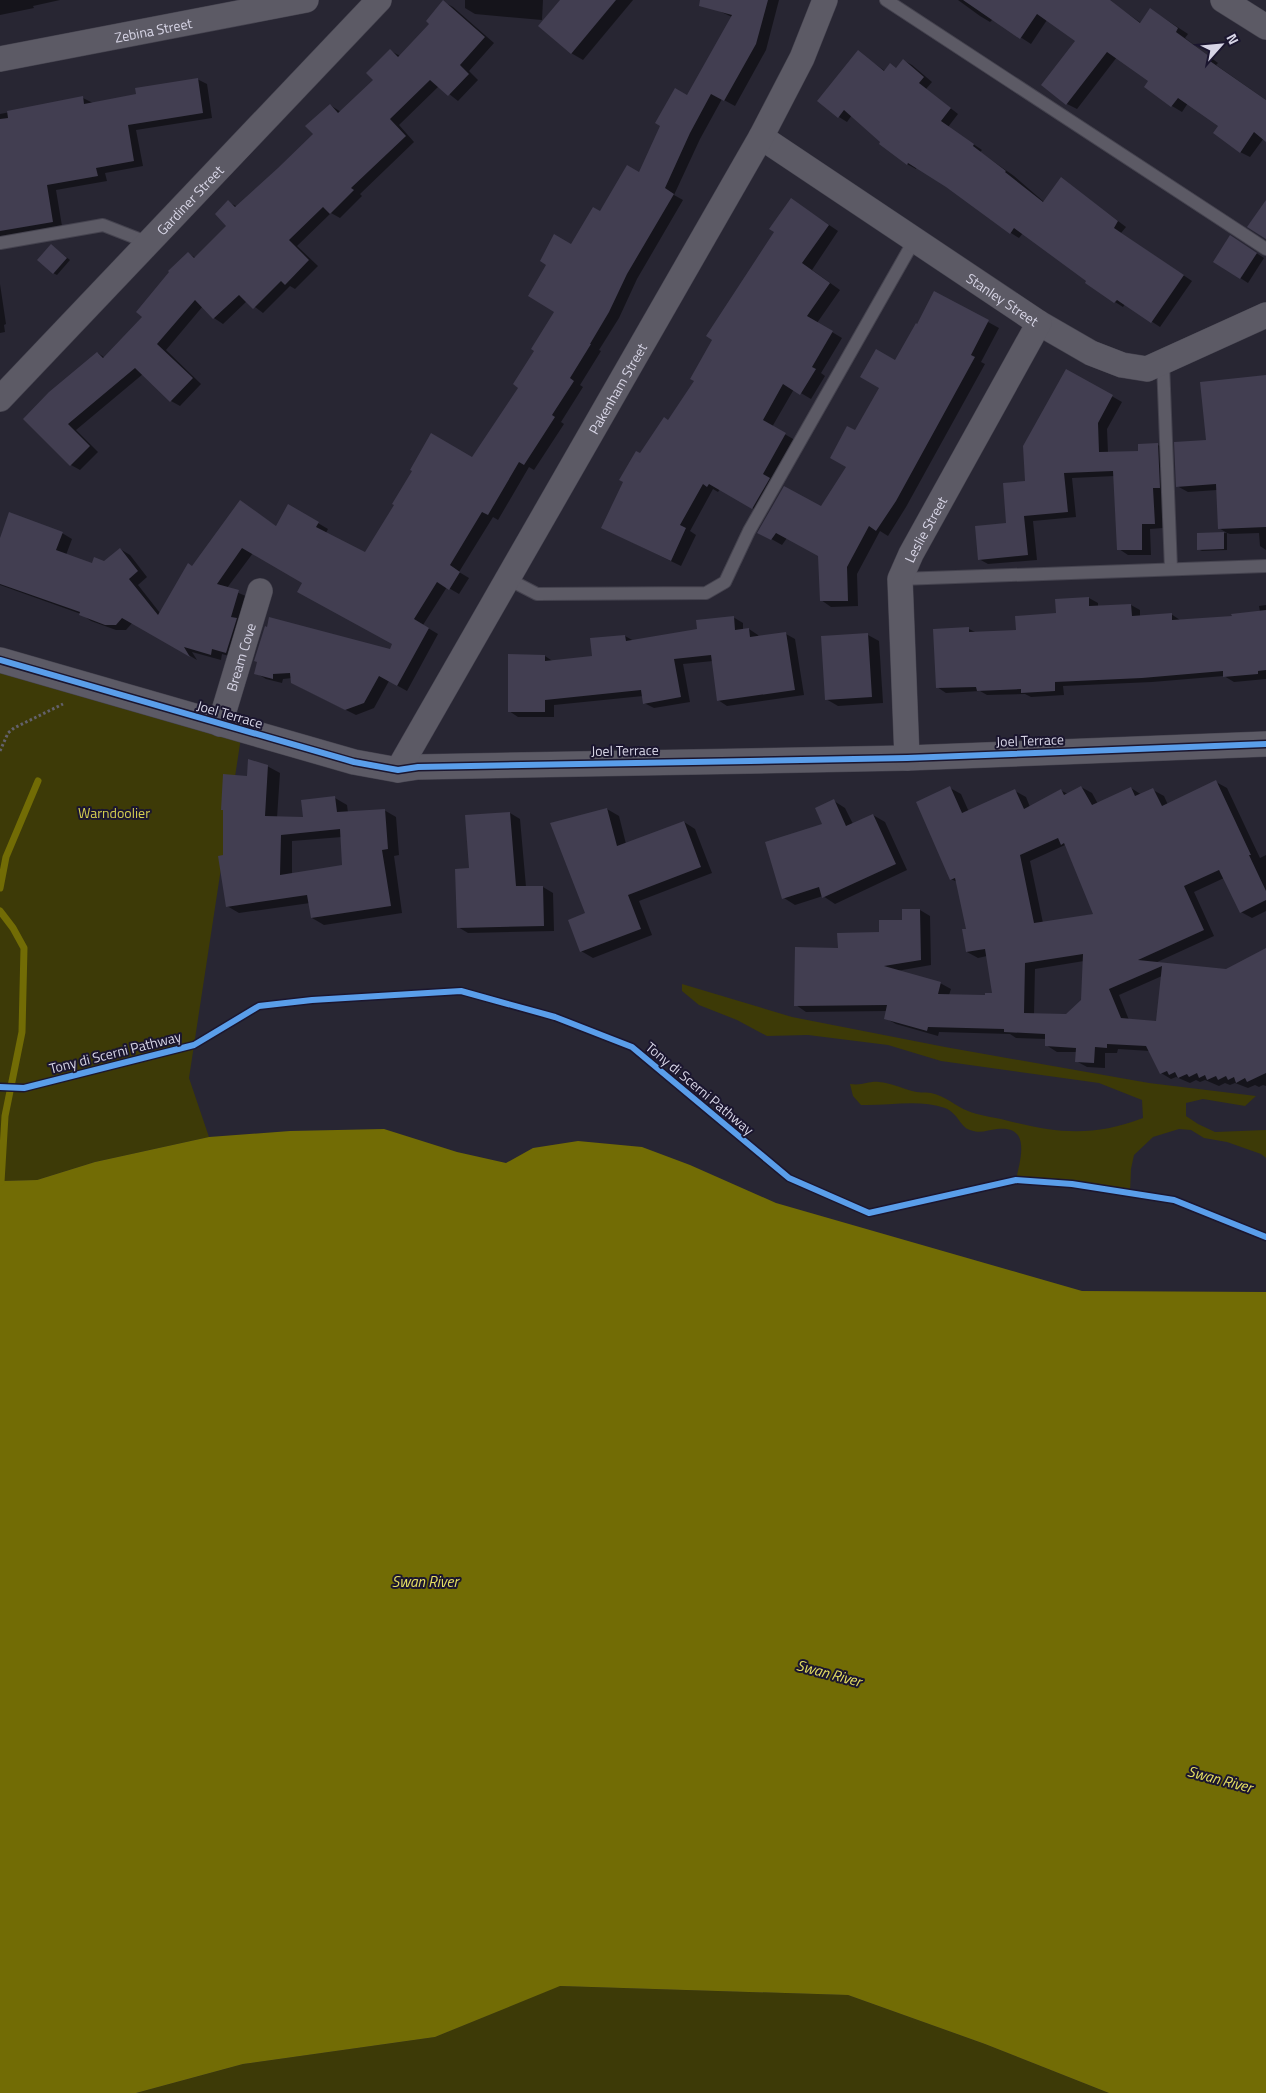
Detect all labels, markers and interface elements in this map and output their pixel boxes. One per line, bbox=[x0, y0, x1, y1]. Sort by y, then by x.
street label: Zebina Street bbox=[113, 12, 194, 47]
north arrow bbox=[1196, 20, 1246, 70]
text: N bbox=[1221, 30, 1245, 48]
street label: Gardiner Street bbox=[151, 160, 228, 239]
street label: Stanley Street bbox=[962, 267, 1043, 331]
street label: Pakenham Street bbox=[582, 339, 651, 438]
street label: Leslie Street bbox=[898, 492, 952, 565]
street label: Bream Cove bbox=[220, 620, 260, 694]
street label: Joel Terrace bbox=[195, 695, 265, 733]
street label: Joel Terrace bbox=[996, 728, 1064, 752]
street label: Joel Terrace bbox=[591, 739, 659, 761]
park label: Warndoolier bbox=[78, 802, 150, 823]
street label: Tony di Scerni Pathway bbox=[47, 1025, 183, 1079]
street label: Tony di Scerni Pathway bbox=[641, 1036, 759, 1140]
water label: Swan River bbox=[392, 1570, 460, 1593]
water label: Swan River bbox=[794, 1653, 866, 1693]
water label: Swan River bbox=[1185, 1759, 1257, 1799]

